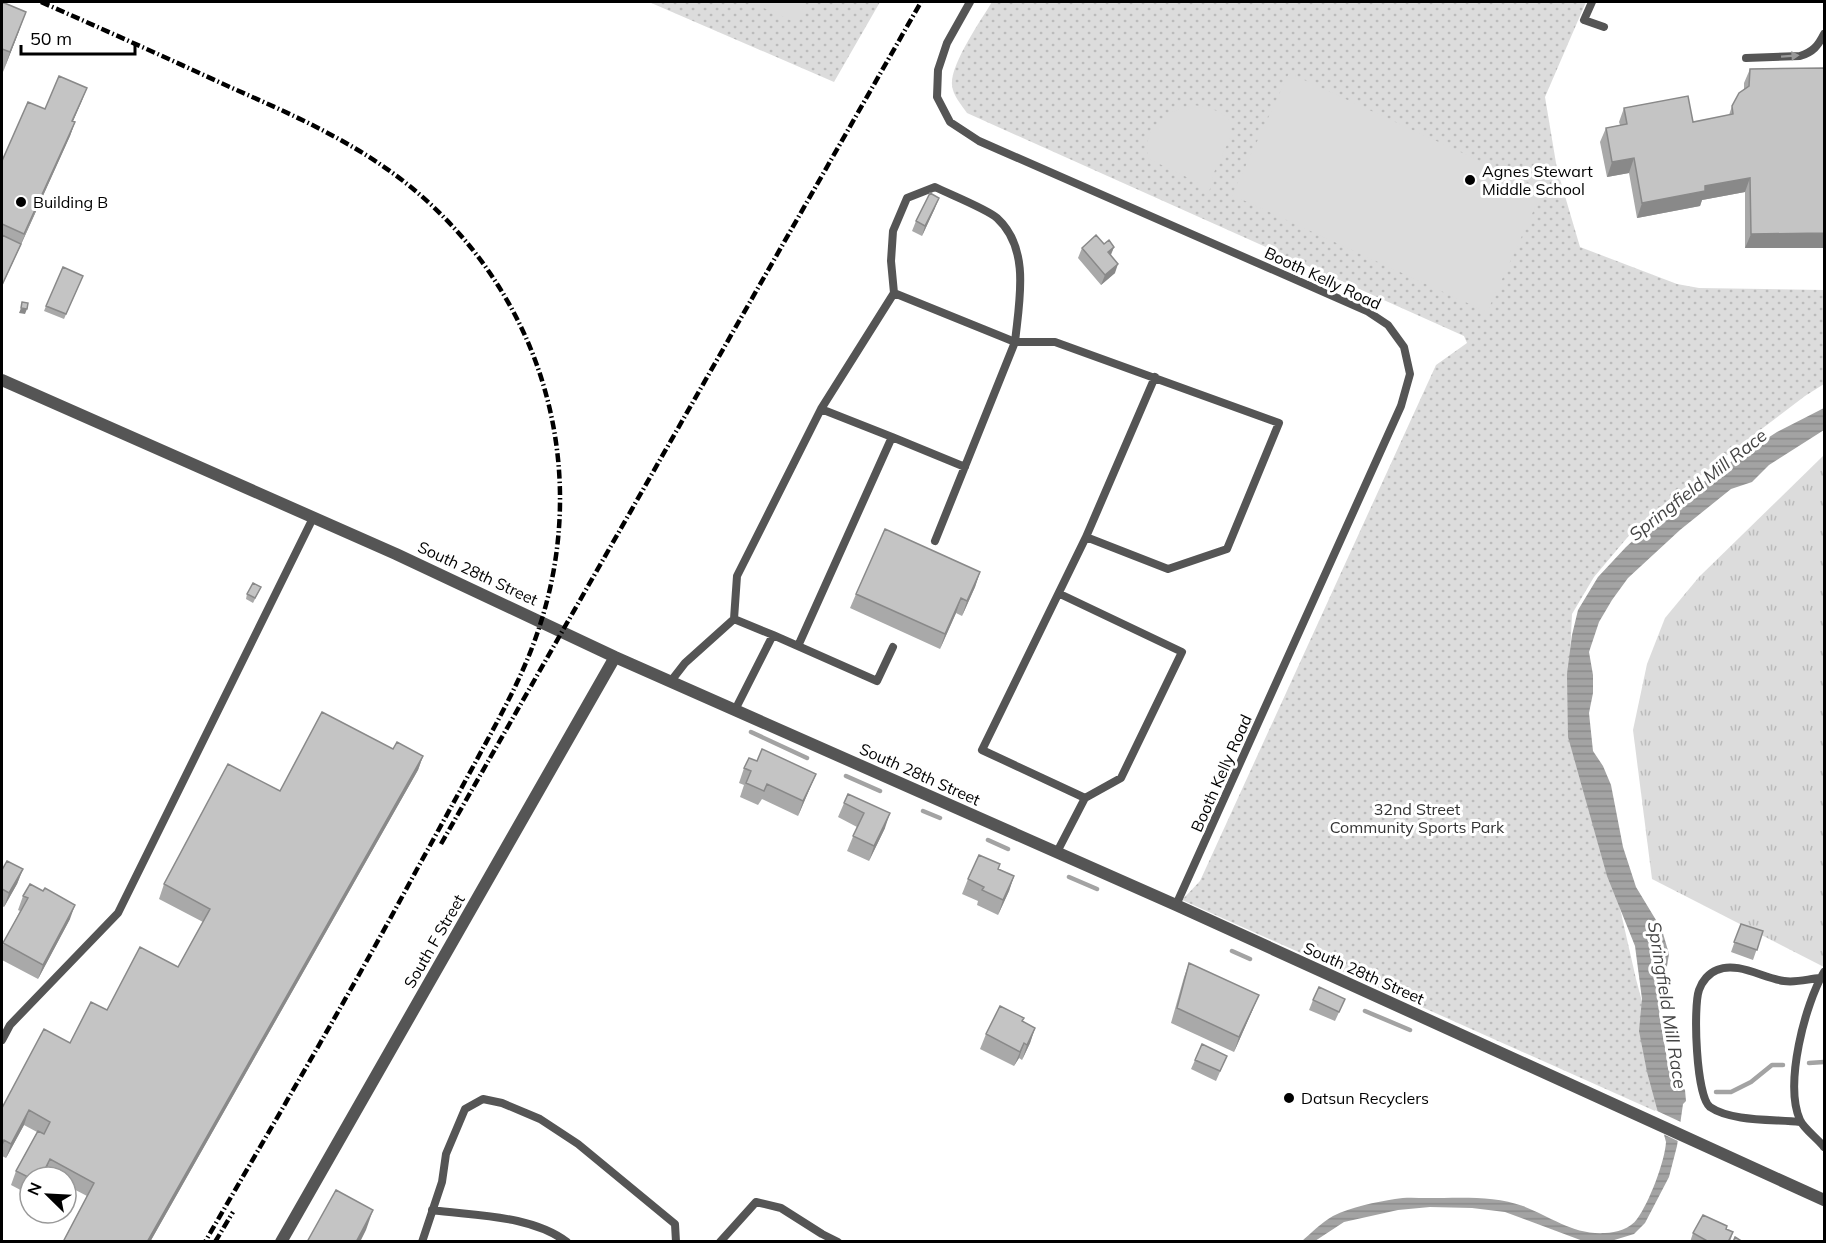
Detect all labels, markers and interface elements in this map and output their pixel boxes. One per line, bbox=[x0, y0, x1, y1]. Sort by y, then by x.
scale bar bbox=[21, 18, 135, 56]
text: 50 m bbox=[30, 27, 72, 50]
one-way arrow bbox=[1781, 52, 1800, 61]
place label: Agnes Stewart Middle School bbox=[1482, 161, 1593, 199]
marker: Agnes Stewart Middle School bbox=[1463, 173, 1477, 187]
place label: Building B bbox=[33, 192, 108, 212]
marker: Building B bbox=[14, 195, 28, 209]
street label: Booth Kelly Road bbox=[1261, 242, 1385, 314]
water label: Springfield Mill Race bbox=[1624, 423, 1771, 546]
street label: South 28th Street bbox=[415, 536, 542, 610]
street label: Booth Kelly Road bbox=[1186, 711, 1256, 835]
street label: South 28th Street bbox=[857, 738, 984, 810]
park label: 32nd Street Community Sports Park bbox=[1330, 799, 1505, 837]
street label: South F Street bbox=[399, 890, 469, 991]
water label: Springfield Mill Race bbox=[1643, 920, 1692, 1090]
street label: South 28th Street bbox=[1301, 937, 1428, 1009]
place label: Datsun Recyclers bbox=[1301, 1088, 1429, 1108]
marker: Datsun Recyclers bbox=[1282, 1091, 1296, 1105]
north arrow bbox=[18, 1165, 78, 1225]
text: N bbox=[23, 1179, 46, 1198]

